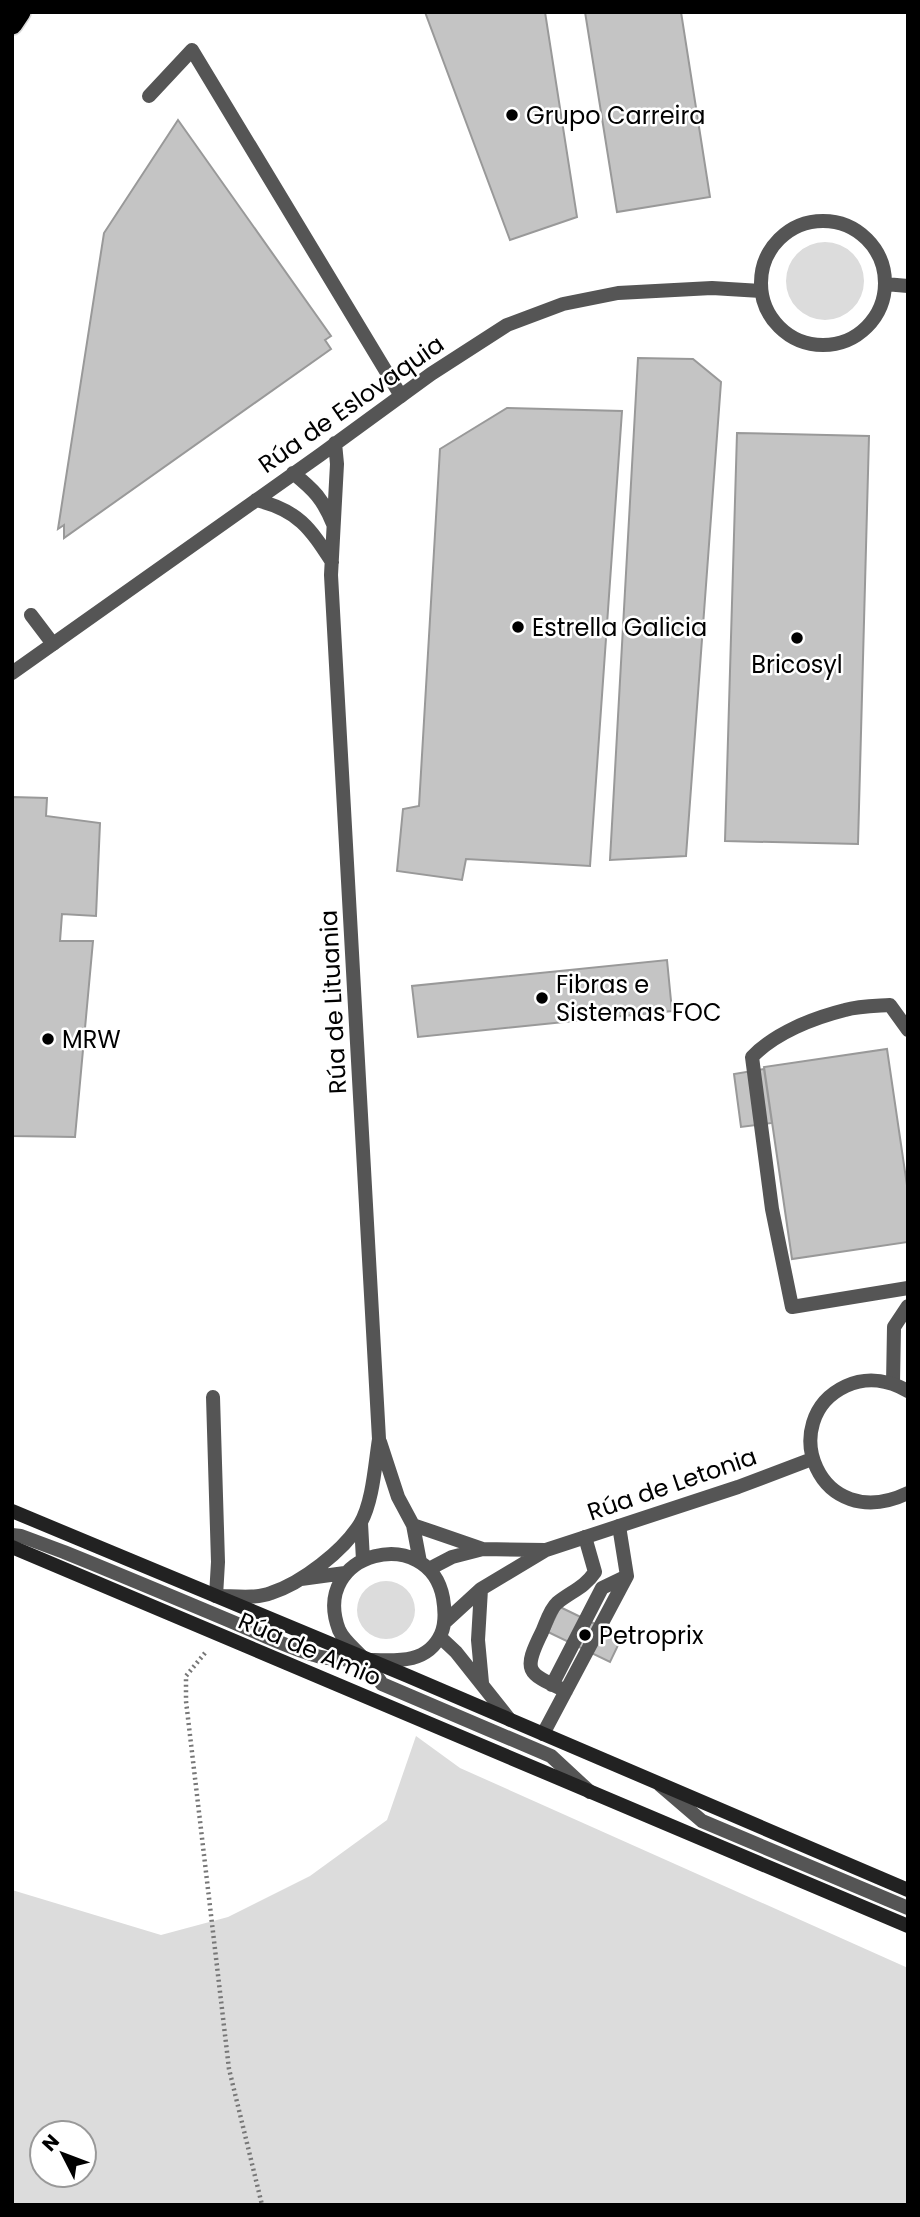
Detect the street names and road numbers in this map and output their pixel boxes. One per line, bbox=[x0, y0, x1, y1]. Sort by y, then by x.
street label: Rúa de Eslovaquia bbox=[252, 328, 450, 480]
street label: Rúa de Lituania bbox=[312, 909, 354, 1095]
street label: Rúa de Letonia bbox=[583, 1440, 761, 1528]
street label: Rúa de Amio bbox=[233, 1604, 387, 1694]

